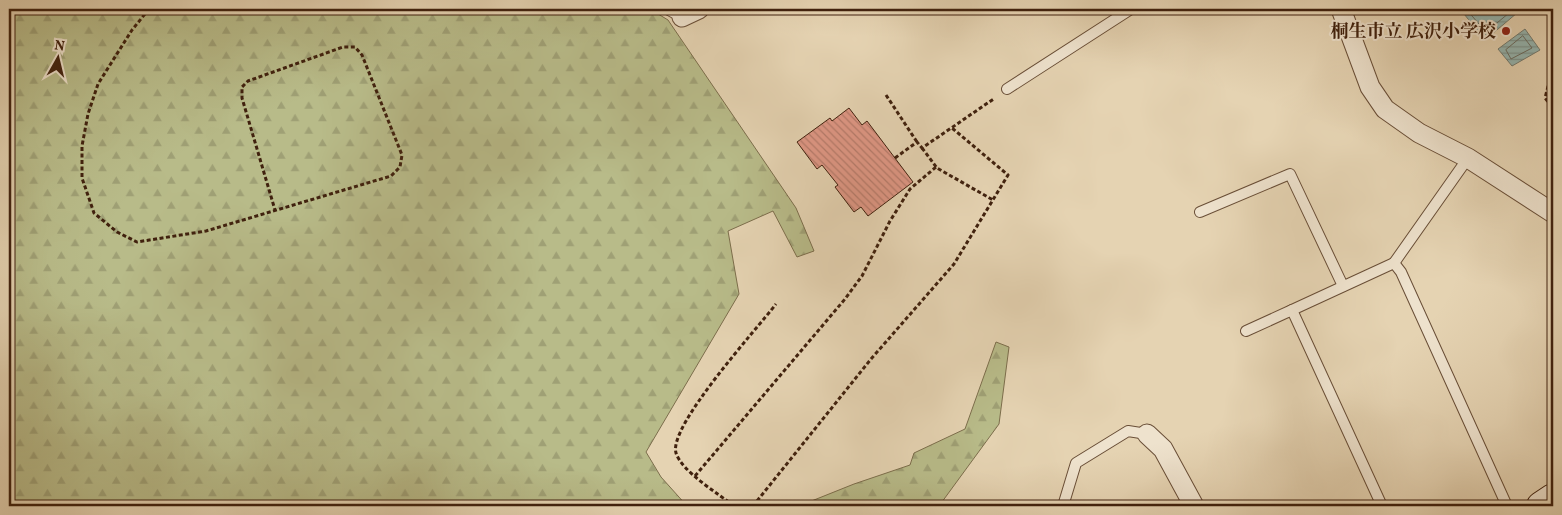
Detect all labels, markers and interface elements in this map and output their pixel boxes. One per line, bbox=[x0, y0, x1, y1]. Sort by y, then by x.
place label: 桐生市立 広沢小学校 bbox=[1330, 20, 1496, 45]
marker: 桐生市立 広沢小学校 bbox=[1500, 25, 1512, 37]
north arrow bbox=[32, 32, 82, 82]
text: N bbox=[53, 36, 66, 57]

